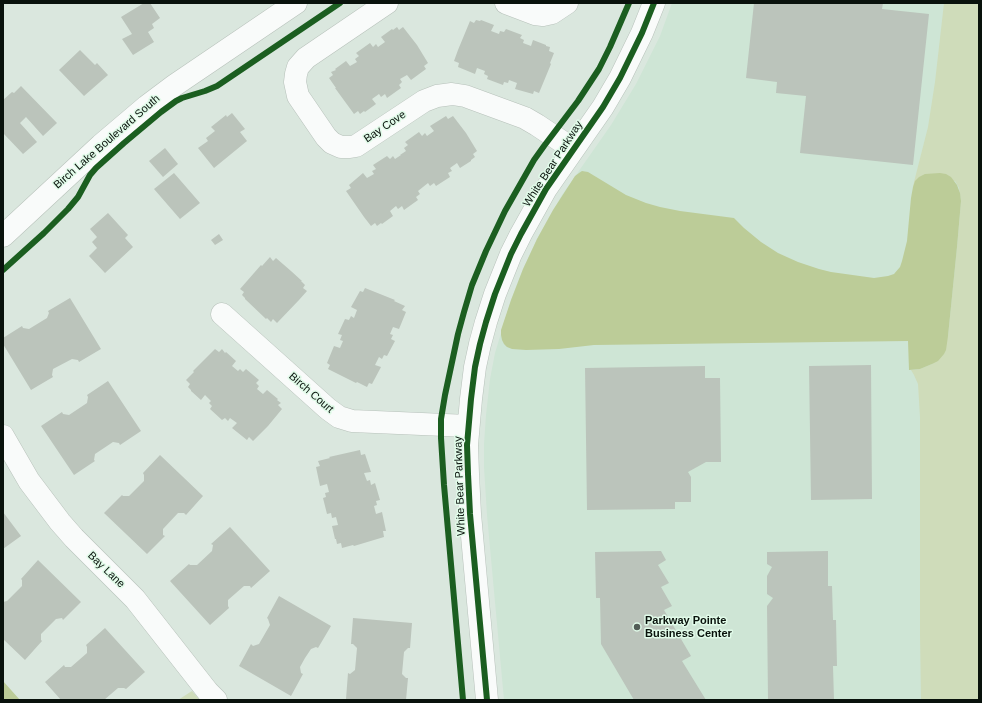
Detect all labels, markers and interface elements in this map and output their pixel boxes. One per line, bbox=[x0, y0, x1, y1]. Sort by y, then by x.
street label: Birch Lake Boulevard South bbox=[51, 92, 163, 192]
street label: Bay Cove bbox=[362, 108, 408, 146]
street label: White Bear Parkway bbox=[520, 119, 586, 209]
street label: Birch Court bbox=[286, 370, 336, 416]
street label: White Bear Parkway bbox=[452, 436, 468, 536]
street label: Bay Lane bbox=[85, 549, 127, 591]
place label: Parkway Pointe Business Center bbox=[645, 614, 732, 640]
marker: Parkway Pointe Business Center bbox=[632, 622, 642, 632]

